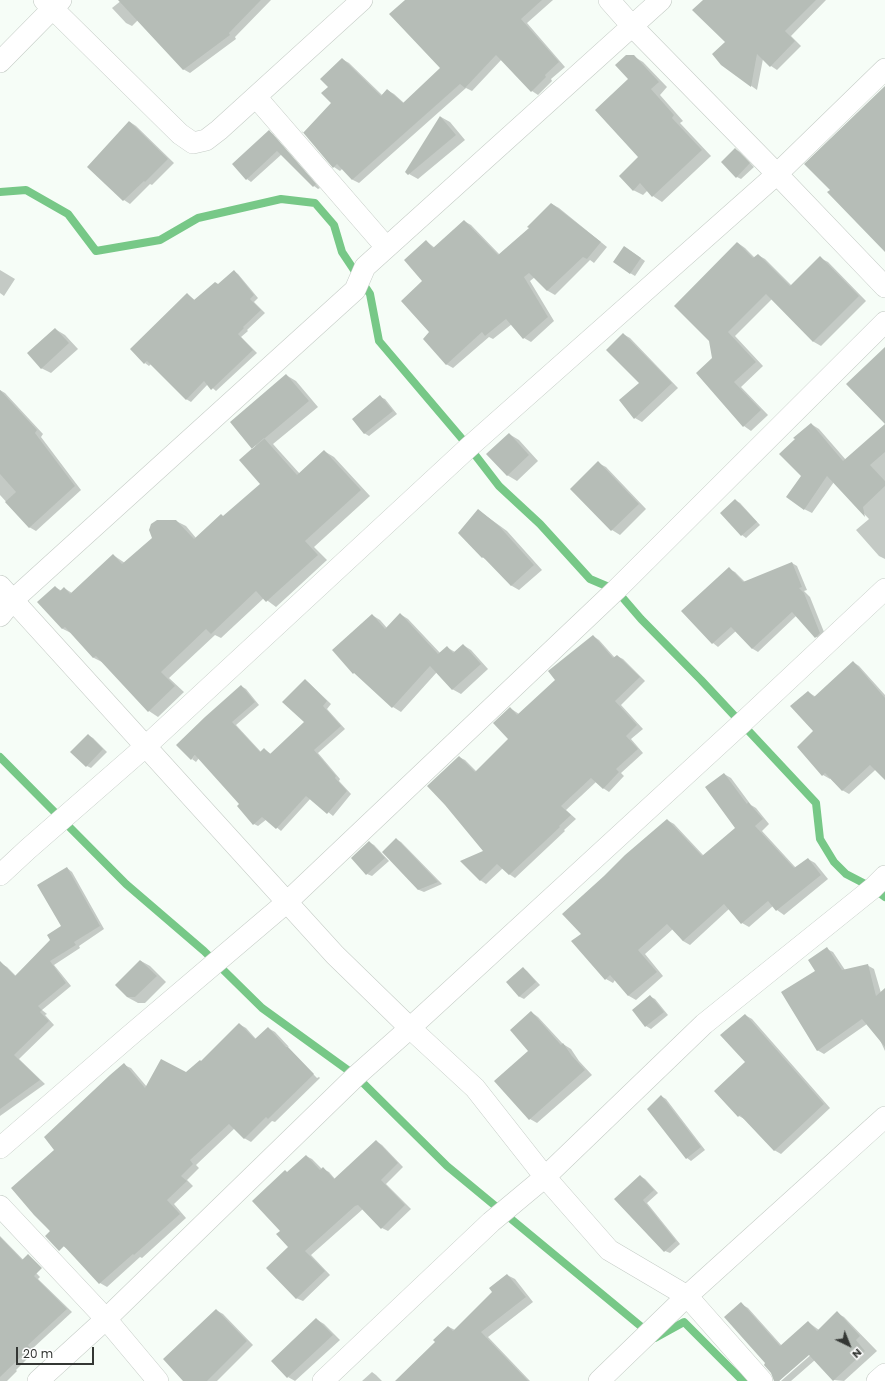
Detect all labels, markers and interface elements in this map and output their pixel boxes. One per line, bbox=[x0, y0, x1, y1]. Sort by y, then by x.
north arrow bbox=[829, 1325, 869, 1365]
scale bar bbox=[18, 1339, 96, 1365]
text: 20 m bbox=[23, 1345, 53, 1362]
text: N bbox=[849, 1345, 866, 1362]

